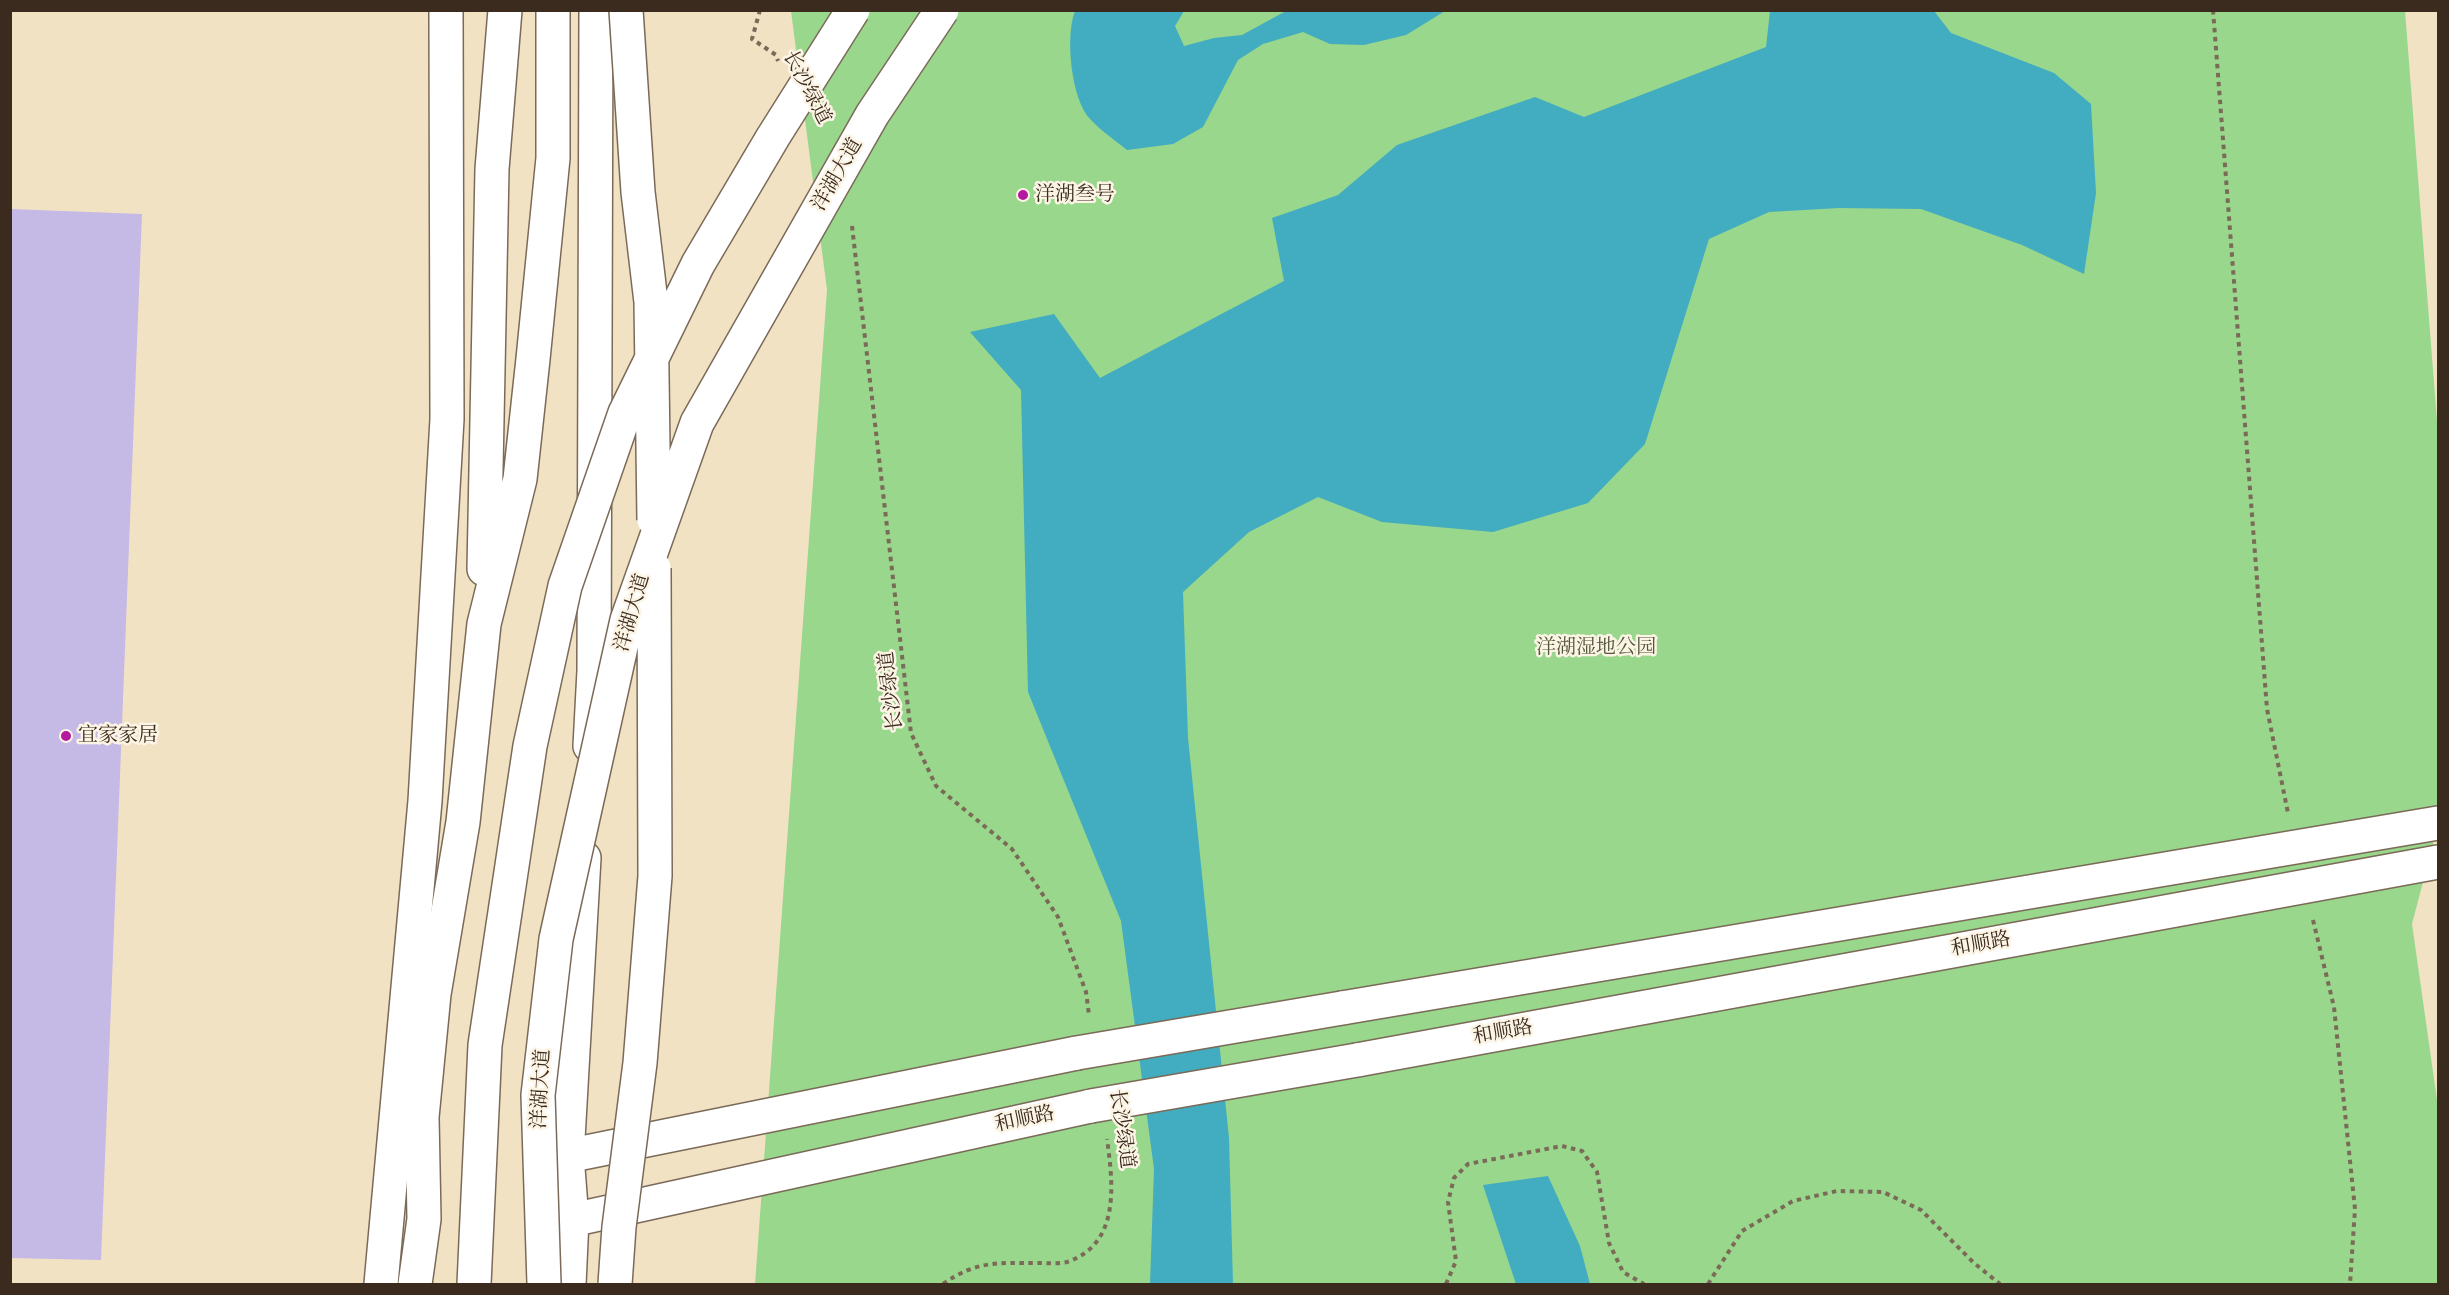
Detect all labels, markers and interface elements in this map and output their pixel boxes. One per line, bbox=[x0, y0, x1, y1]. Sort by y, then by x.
street label: 长沙绿道 bbox=[777, 47, 835, 129]
street label: 洋湖大道 bbox=[808, 134, 868, 216]
place label: 洋湖叁号 bbox=[1035, 183, 1115, 207]
marker: 洋湖叁号 bbox=[1016, 188, 1030, 202]
street label: 洋湖大道 bbox=[610, 571, 656, 655]
park label: 洋湖湿地公园 bbox=[1536, 636, 1656, 660]
street label: 长沙绿道 bbox=[875, 650, 909, 732]
place label: 宜家家居 bbox=[78, 724, 158, 748]
marker: 宜家家居 bbox=[59, 729, 73, 743]
street label: 和顺路 bbox=[1949, 928, 2013, 962]
street label: 和顺路 bbox=[1471, 1016, 1535, 1050]
street label: 洋湖大道 bbox=[528, 1048, 556, 1130]
street label: 长沙绿道 bbox=[1104, 1088, 1138, 1170]
street label: 和顺路 bbox=[993, 1102, 1057, 1138]

